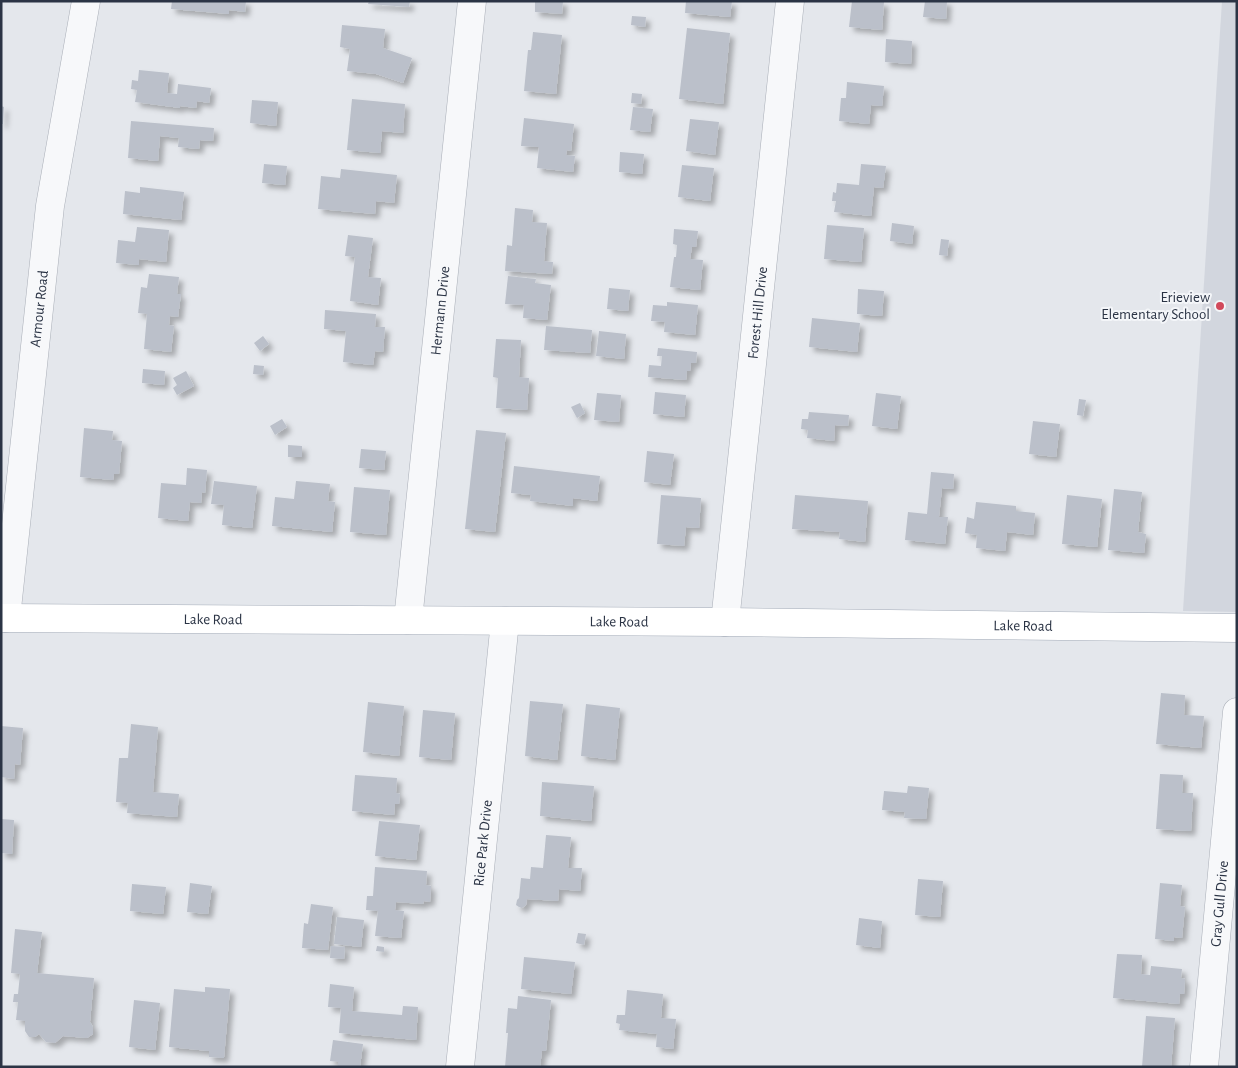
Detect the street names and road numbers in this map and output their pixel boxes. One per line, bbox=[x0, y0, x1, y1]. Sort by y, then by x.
street label: Hermann Drive bbox=[428, 265, 453, 356]
street label: Forest Hill Drive bbox=[746, 266, 770, 360]
street label: Armour Road bbox=[28, 269, 51, 348]
street label: Lake Road bbox=[183, 612, 243, 627]
street label: Lake Road bbox=[589, 614, 649, 630]
street label: Lake Road bbox=[993, 618, 1053, 634]
street label: Rice Park Drive bbox=[471, 799, 495, 887]
street label: Gray Gull Drive bbox=[1208, 860, 1231, 948]

